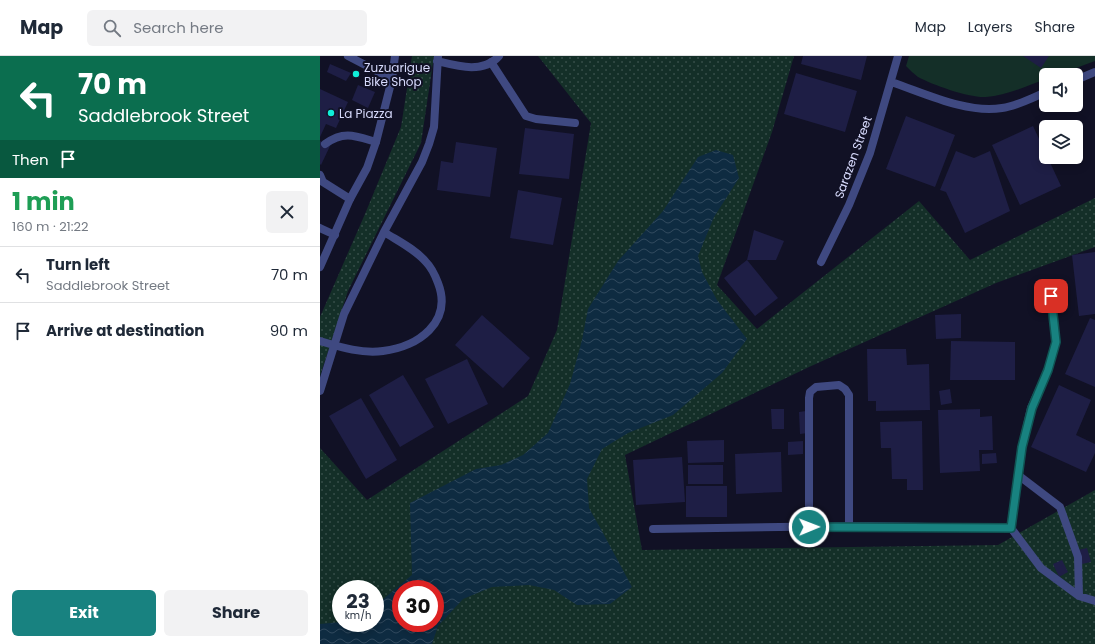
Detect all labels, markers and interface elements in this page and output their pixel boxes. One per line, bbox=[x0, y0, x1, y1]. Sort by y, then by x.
search box bbox=[87, 10, 367, 46]
text: Map bbox=[20, 14, 63, 41]
icon: search bbox=[101, 17, 123, 39]
text: Search here bbox=[133, 17, 224, 38]
text: Map bbox=[915, 17, 946, 37]
text: Layers bbox=[968, 17, 1012, 37]
text: Share bbox=[1034, 17, 1075, 37]
place label: Zuzuarigue Bike Shop bbox=[364, 59, 430, 90]
text: 70 m bbox=[78, 65, 147, 104]
map controls bbox=[1039, 68, 1083, 164]
button: sound bbox=[1039, 68, 1083, 112]
marker: Zuzuarigue Bike Shop bbox=[351, 69, 361, 79]
icon: left bbox=[12, 72, 64, 124]
text: Saddlebrook Street bbox=[78, 103, 249, 128]
place label: La Piazza bbox=[339, 105, 393, 122]
marker: La Piazza bbox=[326, 108, 336, 118]
street label: Sarazen Street bbox=[830, 113, 876, 201]
button: layers bbox=[1039, 120, 1083, 164]
icon: arrive bbox=[57, 148, 79, 170]
text: Then bbox=[12, 149, 49, 170]
text: 1 min bbox=[12, 185, 75, 218]
button: close bbox=[266, 191, 308, 233]
text: 160 m · 21:22 bbox=[12, 217, 89, 236]
text: Turn left bbox=[46, 254, 110, 275]
icon: left bbox=[12, 264, 34, 286]
text: 70 m bbox=[271, 264, 308, 285]
text: Saddlebrook Street bbox=[46, 276, 170, 295]
pin bbox=[1034, 279, 1068, 313]
icon: arrive bbox=[1040, 285, 1062, 307]
icon: arrive bbox=[12, 320, 34, 342]
text: Arrive at destination bbox=[46, 320, 204, 341]
text: 90 m bbox=[270, 320, 308, 341]
position arrow bbox=[788, 506, 830, 548]
speed limit sign: 30 bbox=[392, 580, 444, 632]
text: 23 bbox=[346, 587, 370, 615]
button: Exit bbox=[12, 590, 156, 636]
button: Share bbox=[164, 590, 308, 636]
text: km/h bbox=[345, 608, 371, 623]

